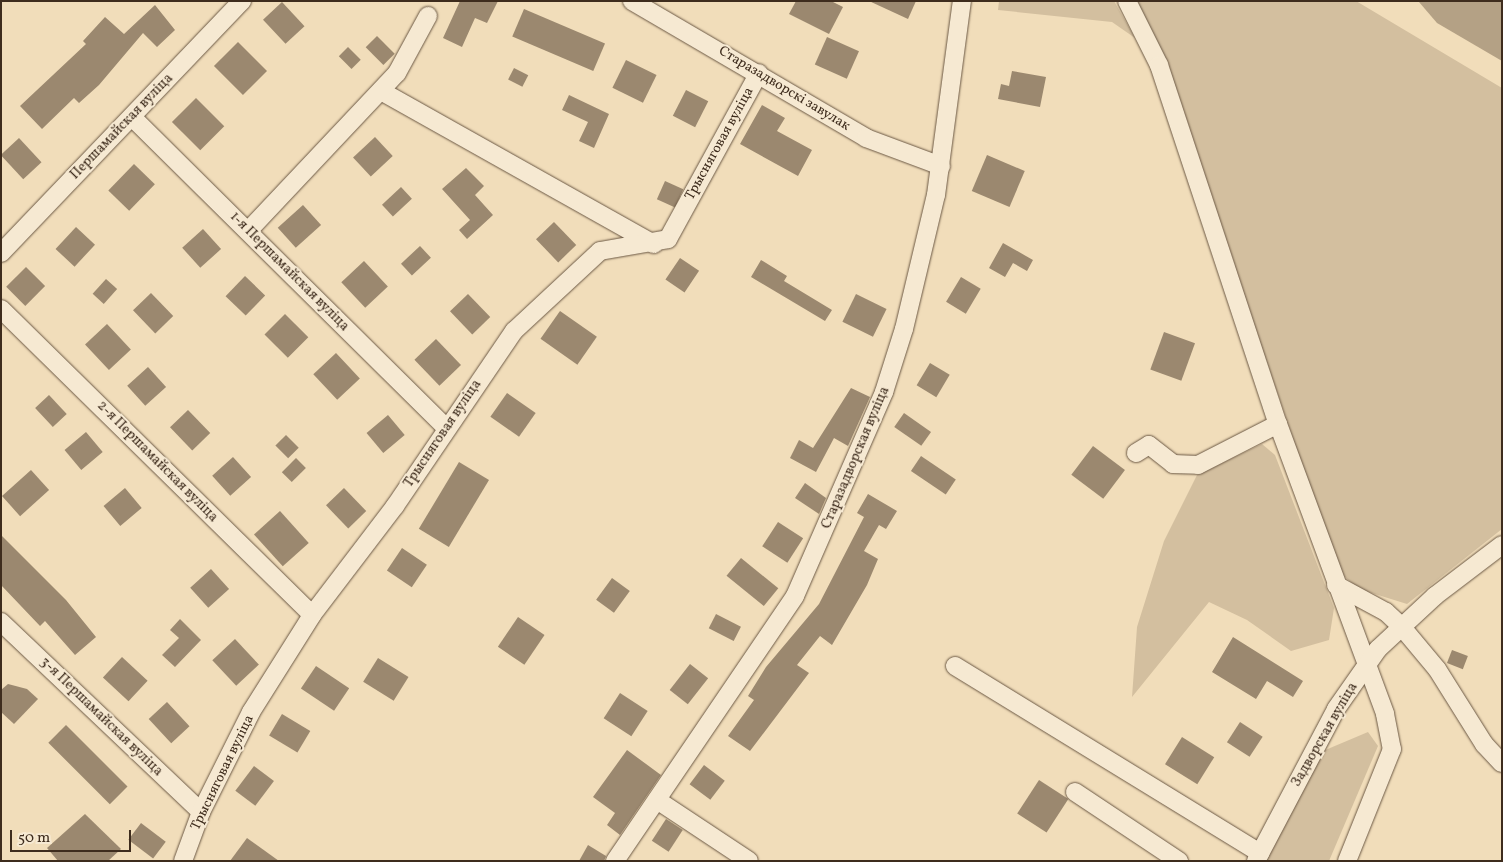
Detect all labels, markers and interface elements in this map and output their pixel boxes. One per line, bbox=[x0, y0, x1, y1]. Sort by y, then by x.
street label: Старазадворскі завулак bbox=[715, 43, 853, 135]
street label: Першамайская вуліца bbox=[67, 71, 177, 183]
street label: Трысняговая вуліца bbox=[682, 85, 758, 203]
street label: 1-я Першамайская вуліца bbox=[226, 209, 352, 335]
street label: Трысняговая вуліца bbox=[401, 377, 485, 491]
street label: Старазадворская вуліца bbox=[818, 384, 894, 532]
street label: 2-я Першамайская вуліца bbox=[93, 398, 221, 526]
street label: 3-я Першамайская вуліца bbox=[36, 654, 166, 780]
street label: Задворская вуліца bbox=[1288, 680, 1362, 790]
street label: Трысняговая вуліца bbox=[188, 713, 258, 833]
scale bar bbox=[12, 820, 134, 852]
text: 50 m bbox=[18, 828, 50, 849]

